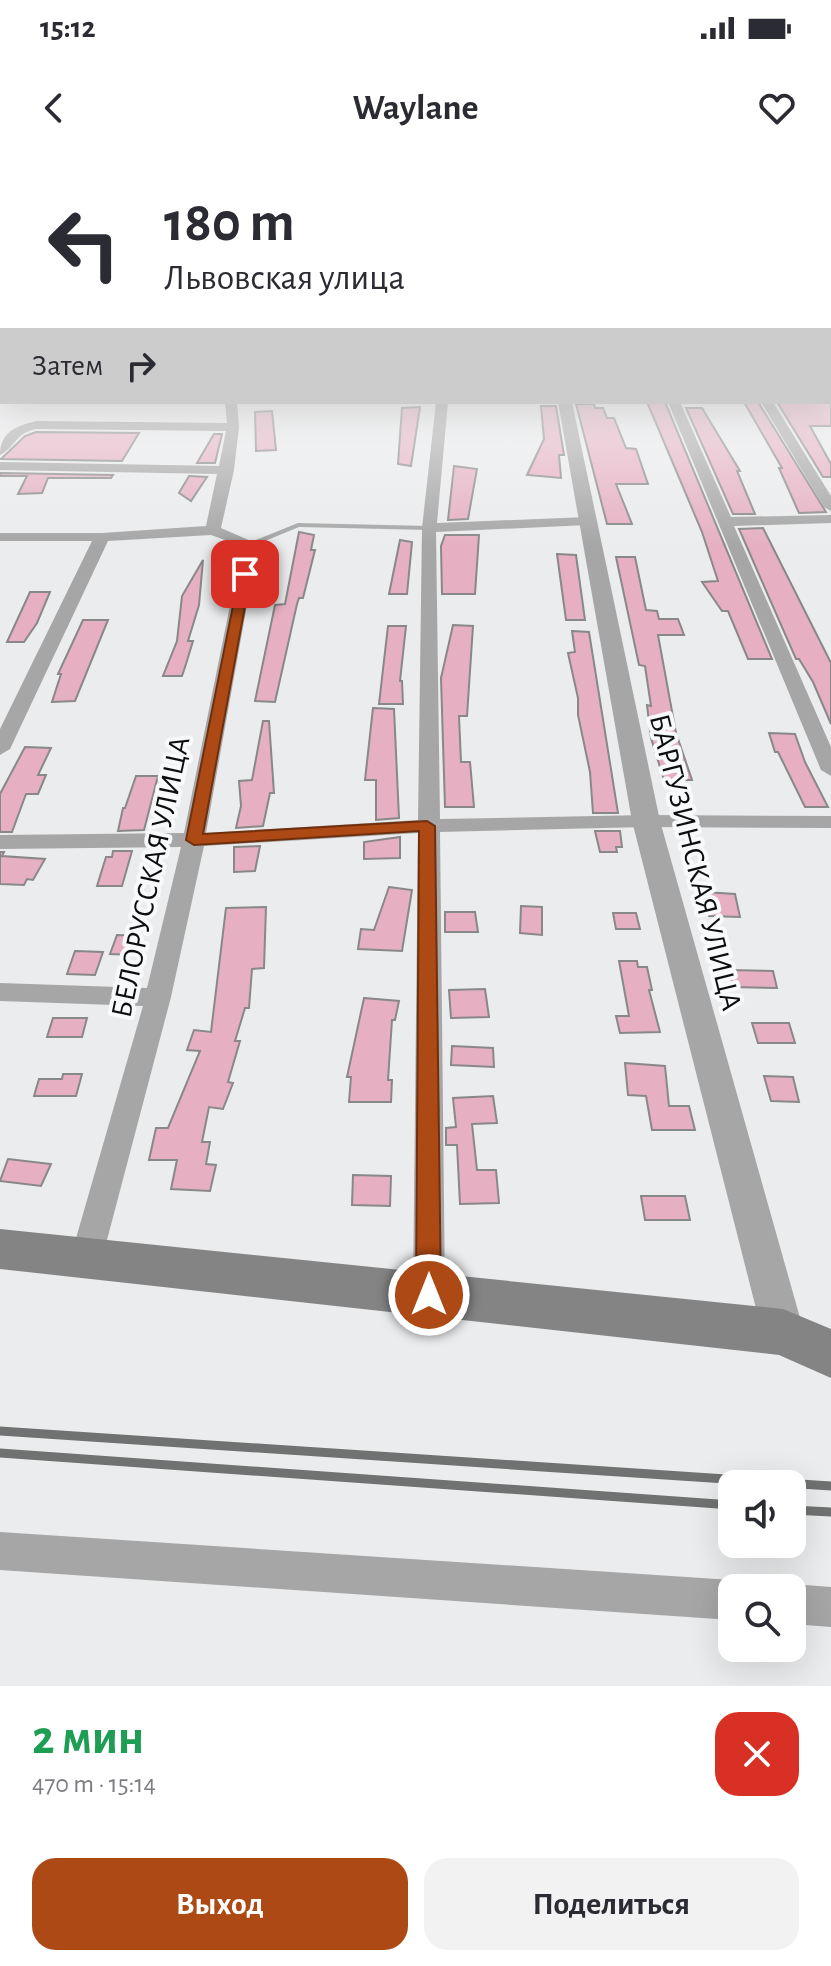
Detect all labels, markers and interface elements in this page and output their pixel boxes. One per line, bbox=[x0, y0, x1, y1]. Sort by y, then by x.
text: 15:12 bbox=[40, 13, 96, 43]
icon: back bbox=[32, 86, 76, 130]
icon: heart bbox=[755, 86, 799, 130]
text: Waylane bbox=[352, 90, 479, 126]
icon: left bbox=[32, 192, 136, 296]
text: 180 m bbox=[164, 195, 295, 251]
text: Львовская улица bbox=[164, 260, 405, 296]
icon: right bbox=[119, 344, 163, 388]
text: Затем bbox=[32, 351, 103, 381]
pin bbox=[211, 540, 279, 608]
icon: arrive bbox=[223, 552, 267, 596]
street label: БАРГУЗИНСКАЯ УЛИЦА bbox=[644, 711, 746, 1014]
street label: БЕЛОРУССКАЯ УЛИЦА bbox=[106, 734, 195, 1021]
position arrow bbox=[387, 1253, 471, 1337]
map controls bbox=[718, 1470, 806, 1662]
button: sound bbox=[718, 1470, 806, 1558]
button: search bbox=[718, 1574, 806, 1662]
button: close bbox=[715, 1712, 799, 1796]
text: 2 мин bbox=[32, 1715, 144, 1763]
text: 470 m · 15:14 bbox=[32, 1771, 156, 1797]
button: Выход bbox=[32, 1858, 408, 1950]
button: Поделиться bbox=[424, 1858, 799, 1950]

